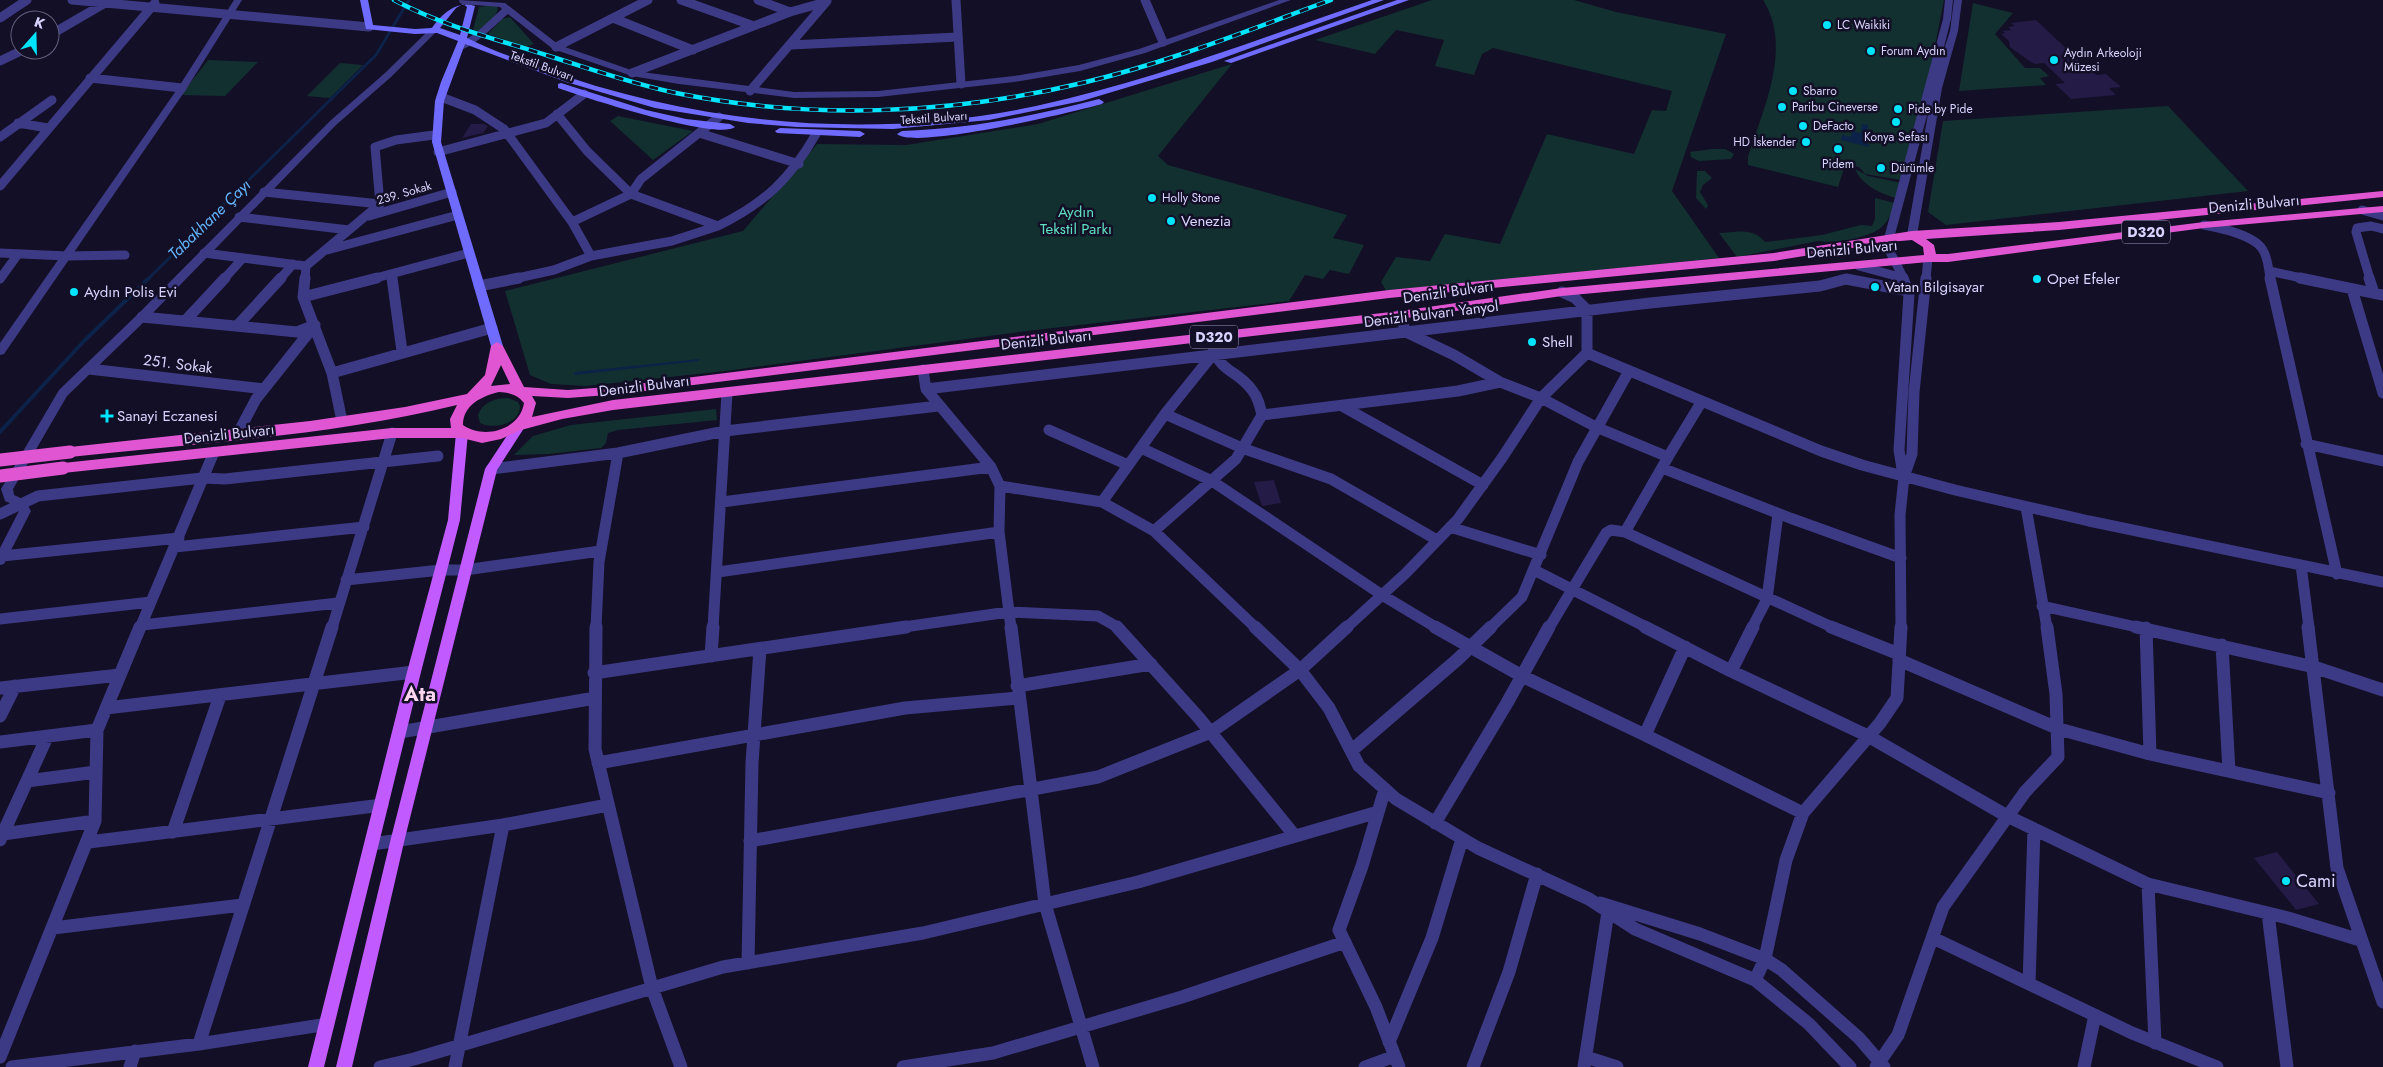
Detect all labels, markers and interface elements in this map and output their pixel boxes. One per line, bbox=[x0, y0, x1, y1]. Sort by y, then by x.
north arrow bbox=[10, 10, 60, 60]
text: K bbox=[31, 12, 48, 34]
place label: LC Waikiki bbox=[1837, 16, 1890, 34]
marker: LC Waikiki bbox=[1821, 19, 1833, 31]
place label: Forum Aydın bbox=[1881, 42, 1945, 60]
place label: Aydın Arkeoloji Müzesi bbox=[2064, 44, 2142, 76]
marker: Forum Aydın bbox=[1865, 45, 1877, 57]
street label: Tekstil Bulvarı bbox=[507, 46, 577, 86]
marker: Aydın Arkeoloji Müzesi bbox=[2048, 54, 2060, 66]
place label: Sbarro bbox=[1803, 82, 1837, 100]
marker: Sbarro bbox=[1787, 85, 1799, 97]
place label: Paribu Cineverse bbox=[1792, 98, 1878, 116]
place label: Pide by Pide bbox=[1908, 100, 1973, 118]
marker: Paribu Cineverse bbox=[1776, 101, 1788, 113]
marker: Pide by Pide bbox=[1892, 103, 1904, 115]
street label: Tekstil Bulvarı bbox=[900, 107, 968, 129]
marker: Konya Sefası bbox=[1890, 116, 1902, 128]
place label: DeFacto bbox=[1813, 117, 1854, 135]
marker: DeFacto bbox=[1797, 120, 1809, 132]
place label: Konya Sefası bbox=[1864, 128, 1928, 146]
place label: HD İskender bbox=[1733, 133, 1797, 151]
marker: HD İskender bbox=[1800, 136, 1812, 148]
marker: Pidem bbox=[1832, 143, 1844, 155]
place label: Pidem bbox=[1822, 155, 1854, 173]
place label: Dürümle bbox=[1891, 159, 1934, 177]
marker: Dürümle bbox=[1875, 162, 1887, 174]
water label: Tabakhane Çayı bbox=[163, 174, 256, 265]
street label: 239. Sokak bbox=[375, 176, 434, 209]
place label: Holly Stone bbox=[1162, 189, 1220, 207]
street label: Denizli Bulvarı bbox=[2208, 189, 2300, 219]
marker: Holly Stone bbox=[1146, 192, 1158, 204]
park label: Aydın Tekstil Parkı bbox=[1040, 201, 1112, 240]
place label: Venezia bbox=[1181, 210, 1231, 232]
marker: Venezia bbox=[1165, 215, 1177, 227]
road number: D320 bbox=[2122, 220, 2170, 243]
street label: Denizli Bulvarı bbox=[1806, 234, 1898, 264]
place label: Opet Efeler bbox=[2047, 268, 2121, 290]
marker: Opet Efeler bbox=[2031, 273, 2043, 285]
street label: Denizli Bulvarı bbox=[1401, 275, 1495, 309]
place label: Vatan Bilgisayar bbox=[1885, 276, 1985, 298]
place label: Aydın Polis Evi bbox=[84, 281, 177, 303]
marker: Vatan Bilgisayar bbox=[1869, 281, 1881, 293]
marker: Aydın Polis Evi bbox=[68, 286, 80, 298]
street label: Denizli Bulvarı Yanyol bbox=[1362, 295, 1500, 333]
street label: Denizli Bulvarı bbox=[1000, 324, 1092, 356]
road number: D320 bbox=[1190, 326, 1238, 348]
place label: Shell bbox=[1542, 331, 1573, 353]
marker: Shell bbox=[1526, 336, 1538, 348]
street label: 251. Sokak bbox=[142, 349, 214, 379]
street label: Denizli Bulvarı bbox=[597, 370, 691, 402]
place label: Sanayi Eczanesi bbox=[117, 405, 218, 427]
marker: Sanayi Eczanesi bbox=[101, 410, 113, 422]
street label: Denizli Bulvarı bbox=[183, 418, 275, 450]
district label: Ata bbox=[403, 680, 436, 709]
place label: Cami bbox=[2296, 868, 2336, 894]
marker: Cami bbox=[2280, 875, 2292, 887]

